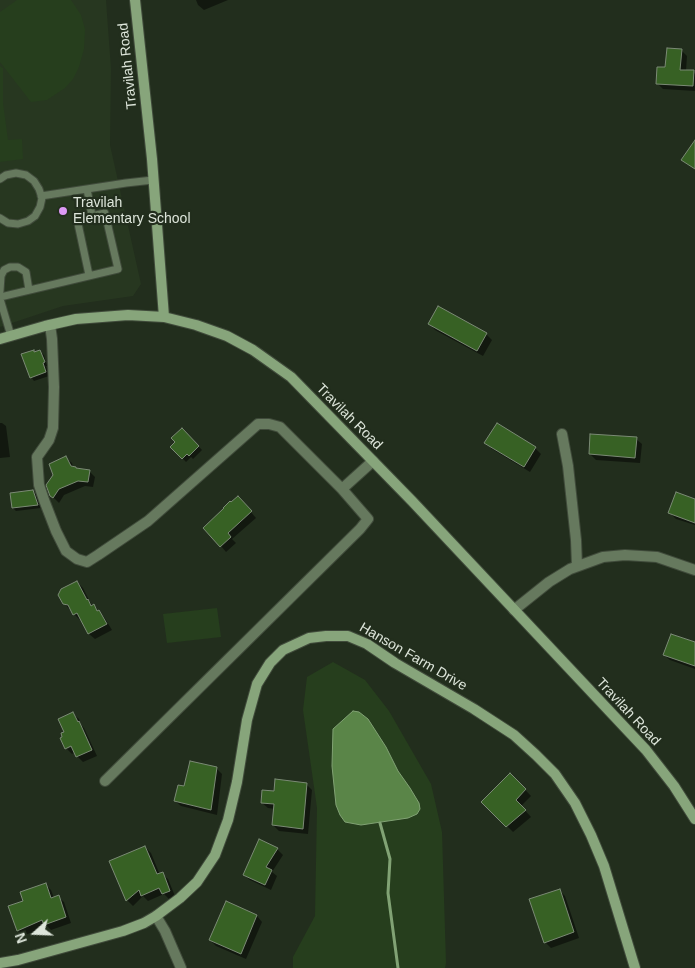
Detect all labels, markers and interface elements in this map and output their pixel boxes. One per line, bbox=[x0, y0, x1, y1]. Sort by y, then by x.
street label: Travilah Road bbox=[115, 22, 141, 110]
place label: Travilah Elementary School bbox=[73, 195, 191, 228]
marker: Travilah Elementary School bbox=[57, 205, 69, 217]
street label: Travilah Road bbox=[312, 380, 386, 454]
street label: Hanson Farm Drive bbox=[356, 619, 470, 695]
street label: Travilah Road bbox=[592, 675, 664, 749]
north arrow bbox=[10, 908, 60, 958]
text: N bbox=[12, 931, 30, 946]

